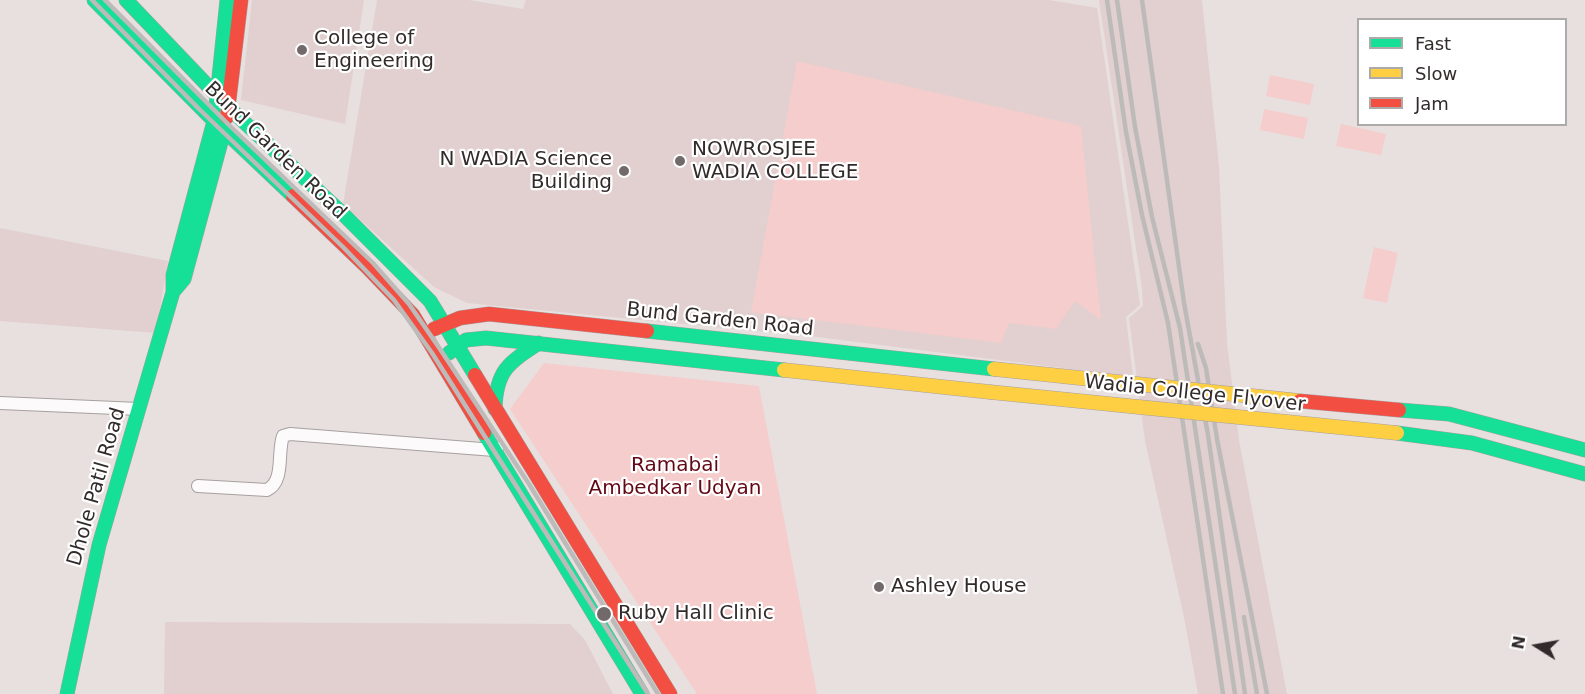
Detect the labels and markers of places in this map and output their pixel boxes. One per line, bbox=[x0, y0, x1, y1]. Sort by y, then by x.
place label: College of Engineering bbox=[314, 27, 434, 74]
marker: College of Engineering bbox=[295, 43, 309, 57]
place label: NOWROSJEE WADIA COLLEGE bbox=[692, 138, 858, 185]
place label: N WADIA Science Building bbox=[439, 148, 612, 195]
marker: NOWROSJEE WADIA COLLEGE bbox=[673, 154, 687, 168]
marker: N WADIA Science Building bbox=[617, 164, 631, 178]
place label: Ashley House bbox=[891, 575, 1027, 599]
marker: Ashley House bbox=[872, 580, 886, 594]
place label: Ruby Hall Clinic bbox=[618, 602, 774, 626]
marker: Ruby Hall Clinic bbox=[595, 605, 613, 623]

